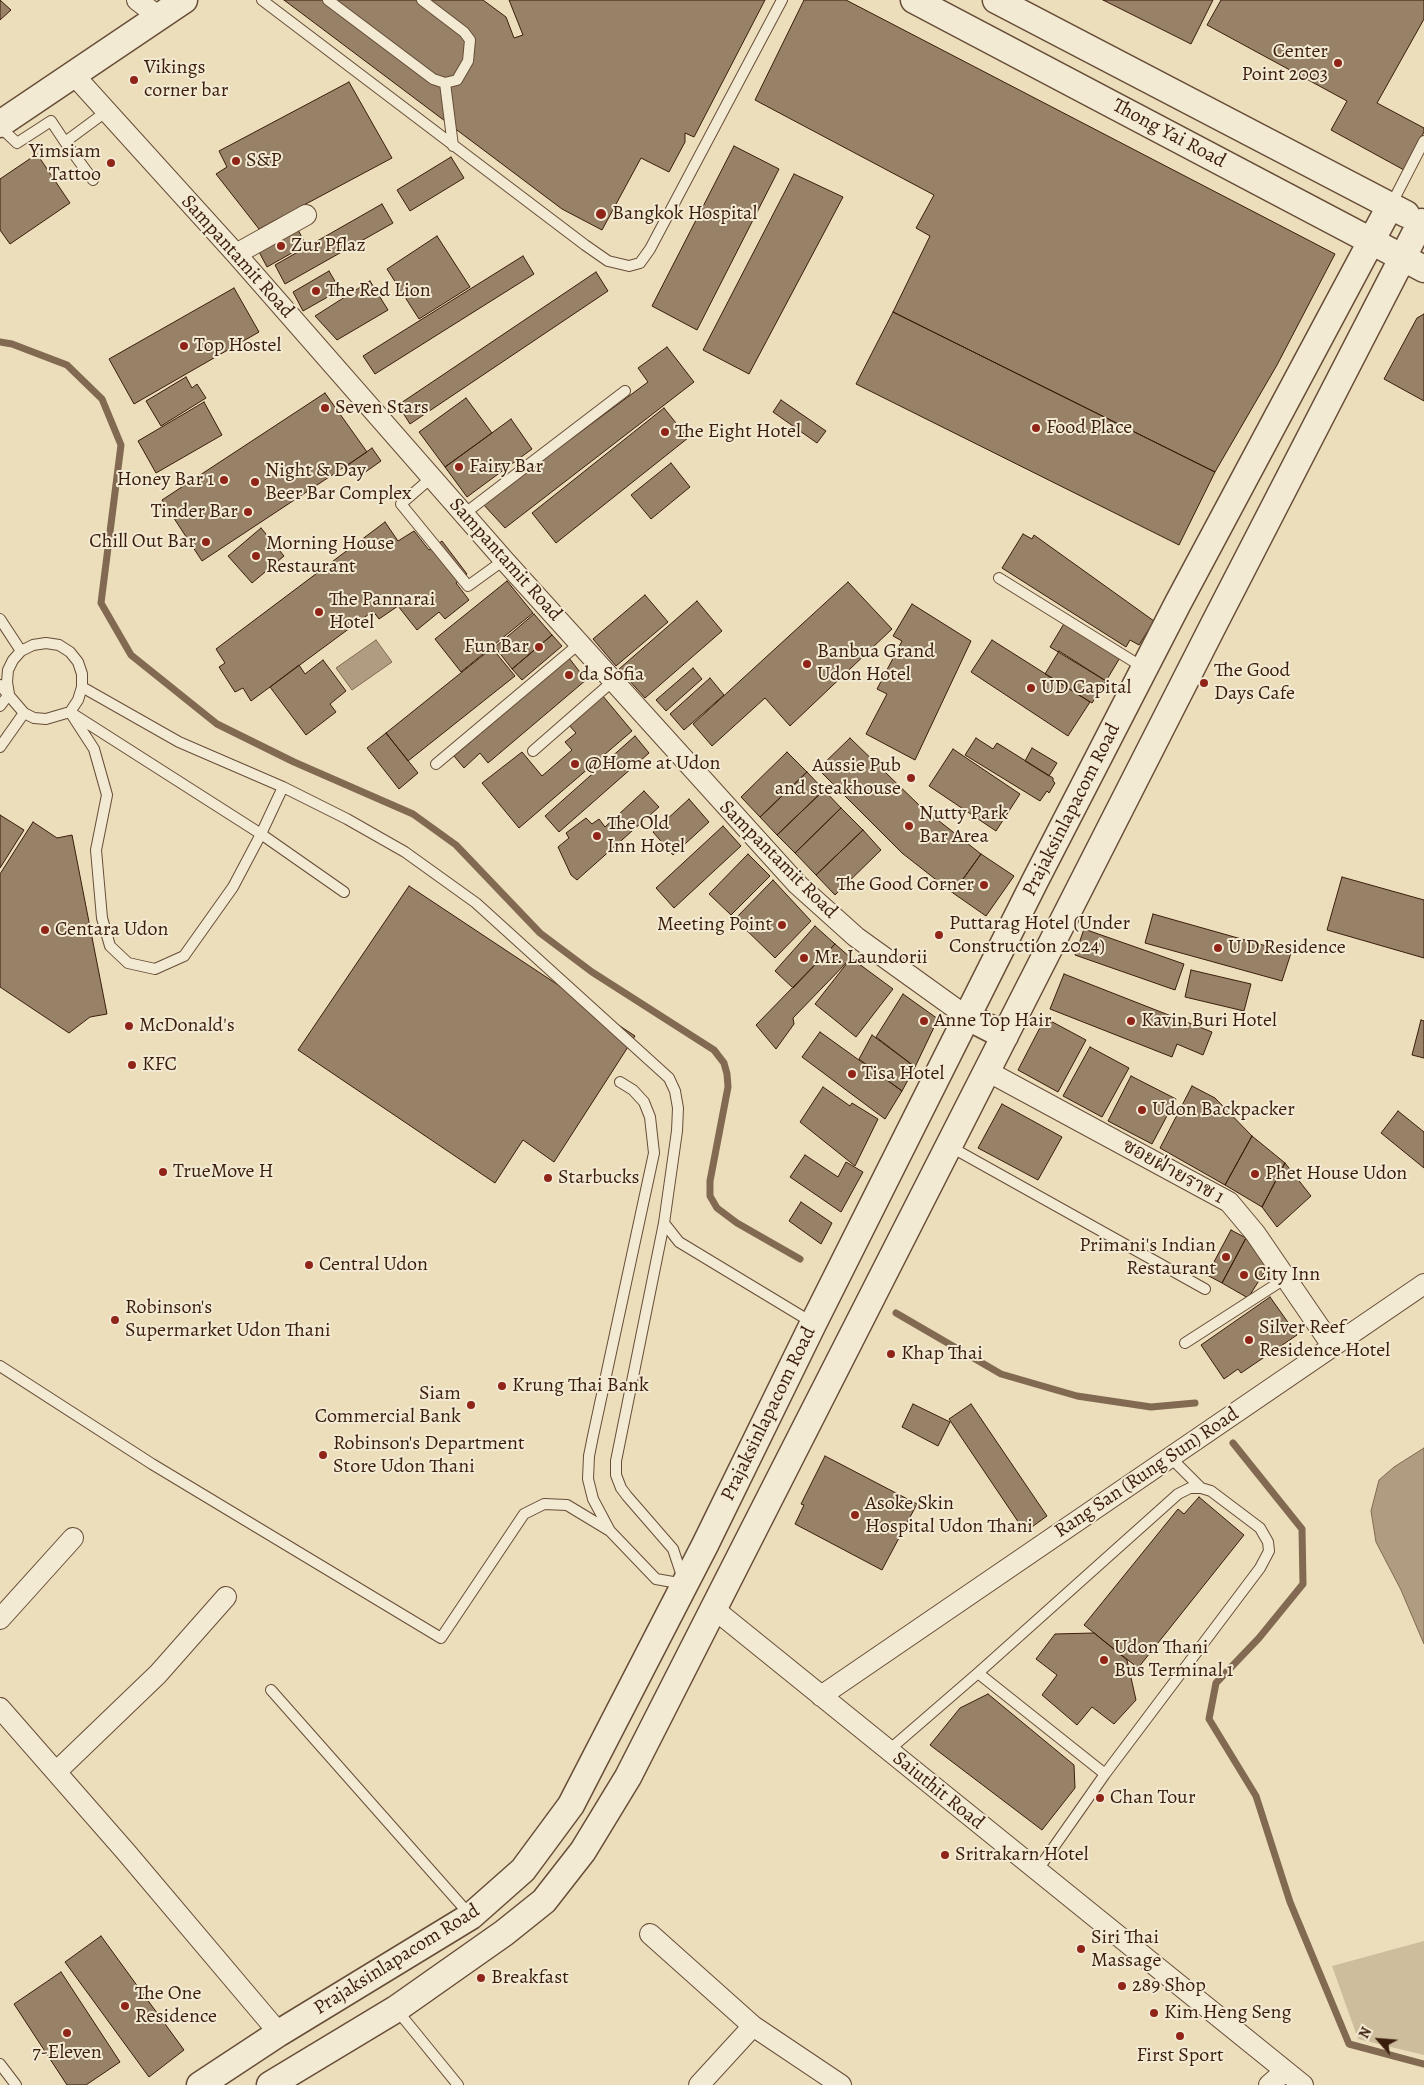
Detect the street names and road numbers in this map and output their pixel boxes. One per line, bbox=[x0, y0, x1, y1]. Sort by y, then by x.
street label: Thong Yai Road bbox=[1108, 94, 1230, 174]
street label: Sampantamit Road bbox=[175, 190, 299, 324]
street label: Sampantamit Road bbox=[443, 493, 567, 627]
street label: Prajaksinlapacom Road bbox=[1018, 719, 1126, 901]
street label: Sampantamit Road bbox=[714, 796, 842, 924]
street label: ซอยฝ่ายราช 1 bbox=[1118, 1134, 1228, 1210]
street label: Prajaksinlapacom Road bbox=[716, 1323, 822, 1505]
street label: Rang San (Rung Sun) Road bbox=[1050, 1402, 1244, 1544]
street label: Saiuthit Road bbox=[887, 1747, 989, 1835]
street label: Prajaksinlapacom Road bbox=[310, 1899, 484, 2021]

